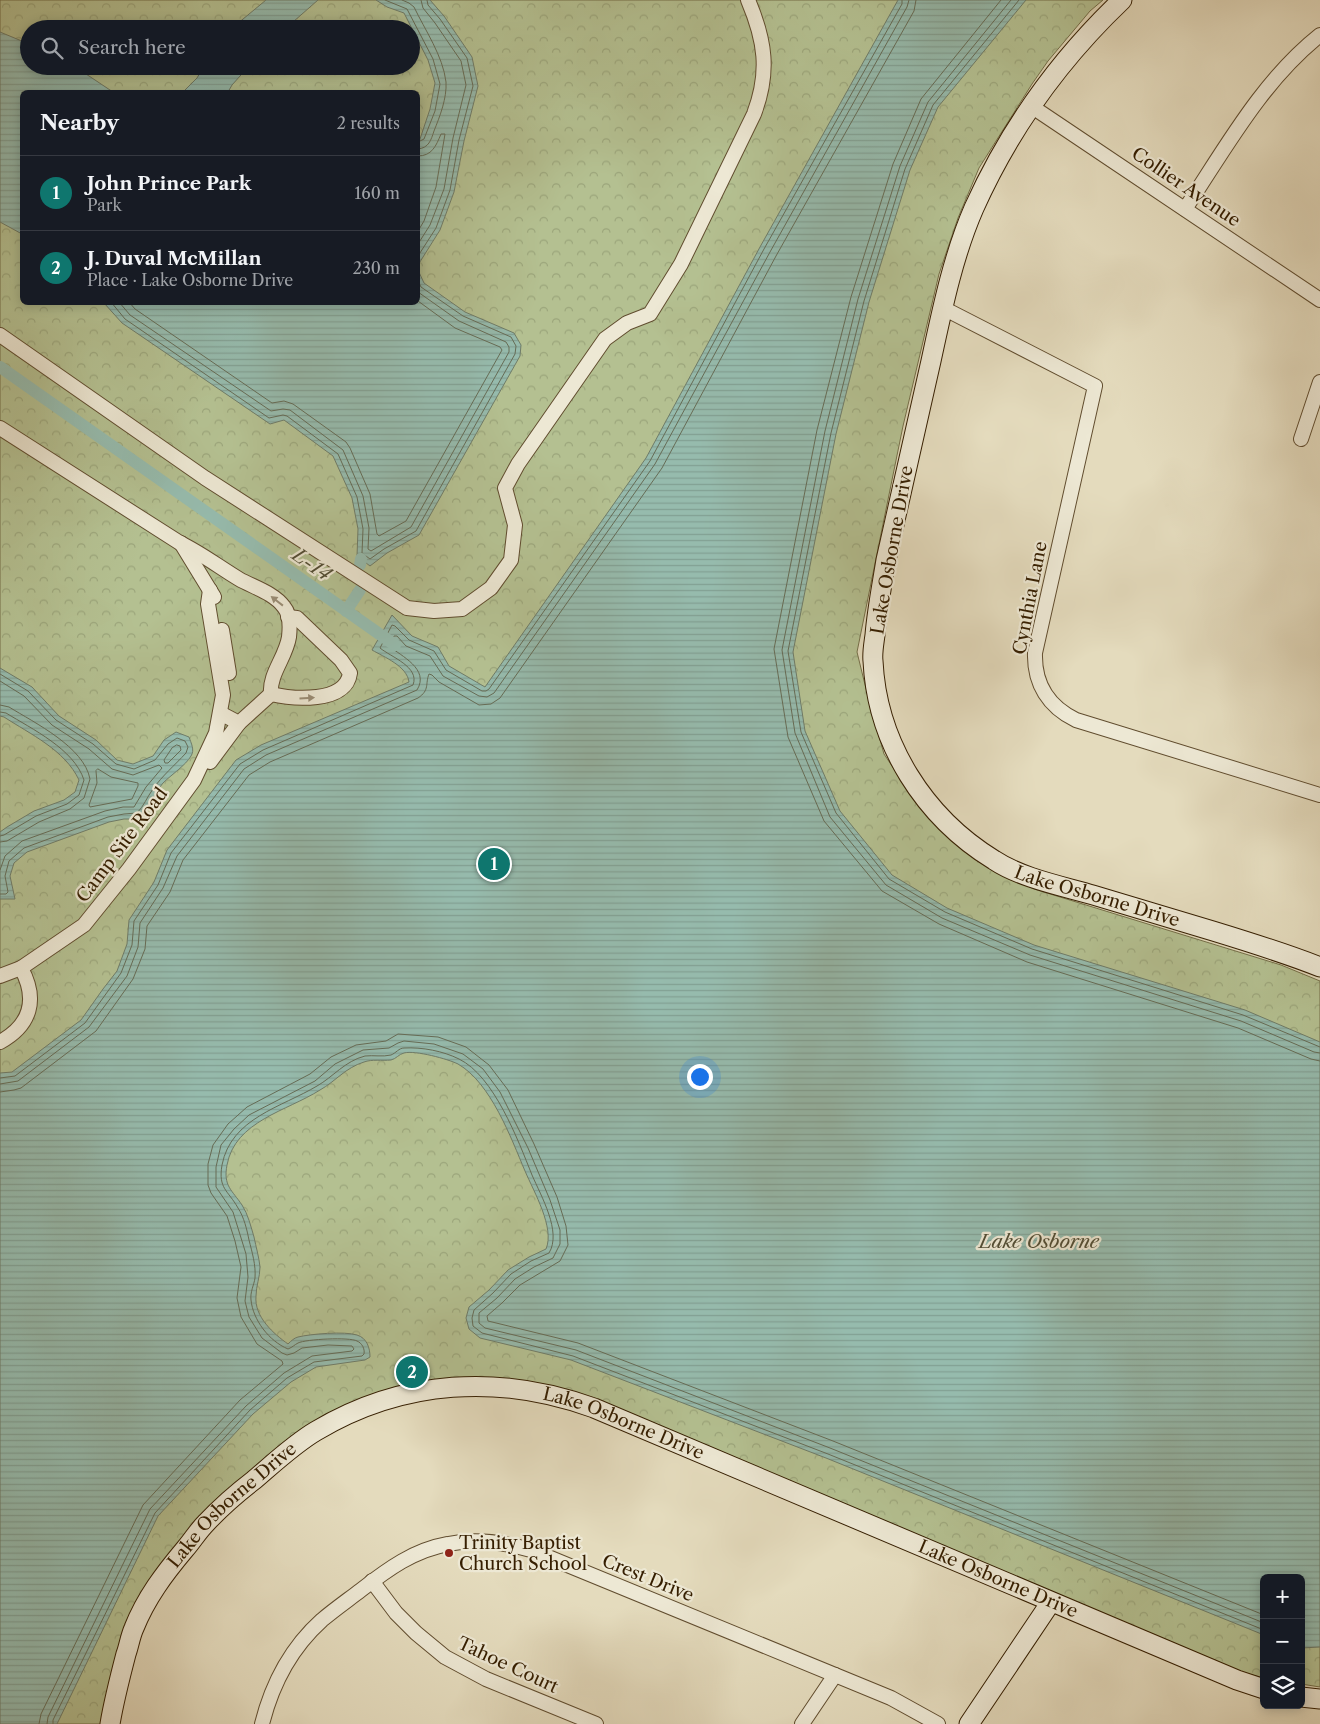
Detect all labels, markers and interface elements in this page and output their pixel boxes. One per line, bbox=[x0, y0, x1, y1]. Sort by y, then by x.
search box bbox=[20, 20, 420, 75]
icon: search bbox=[38, 34, 66, 62]
text: Search here bbox=[78, 36, 186, 59]
text: Nearby bbox=[40, 110, 119, 135]
text: 2 results bbox=[337, 113, 400, 133]
street label: Collier Avenue bbox=[1127, 143, 1245, 231]
text: John Prince Park bbox=[87, 172, 251, 195]
text: 1 bbox=[52, 183, 60, 203]
text: 160 m bbox=[355, 183, 400, 203]
text: Park bbox=[87, 195, 122, 215]
text: J. Duval McMillan bbox=[87, 247, 262, 270]
text: 2 bbox=[51, 258, 61, 278]
text: 230 m bbox=[353, 258, 400, 278]
text: Place · Lake Osborne Drive bbox=[87, 270, 293, 290]
street label: Lake Osborne Drive bbox=[866, 464, 918, 636]
street label: Cynthia Lane bbox=[1008, 539, 1052, 657]
water label: L-14 bbox=[287, 542, 336, 586]
one-way arrow bbox=[271, 596, 284, 607]
one-way arrow bbox=[299, 694, 315, 702]
street label: Camp Site Road bbox=[72, 783, 172, 907]
pin: 1 bbox=[478, 845, 510, 883]
street label: Lake Osborne Drive bbox=[1011, 861, 1182, 931]
your location bbox=[687, 1064, 713, 1090]
water label: Lake Osborne bbox=[977, 1230, 1100, 1253]
pin: 2 bbox=[396, 1353, 428, 1391]
street label: Lake Osborne Drive bbox=[541, 1383, 707, 1464]
street label: Lake Osborne Drive bbox=[163, 1438, 301, 1572]
place label: Trinity Baptist Church School bbox=[459, 1532, 587, 1575]
street label: Lake Osborne Drive bbox=[915, 1535, 1081, 1622]
marker: Trinity Baptist Church School bbox=[443, 1547, 455, 1559]
street label: Crest Drive bbox=[599, 1550, 697, 1606]
map controls bbox=[1260, 1574, 1305, 1709]
button: + bbox=[1260, 1574, 1305, 1619]
button: − bbox=[1260, 1619, 1305, 1664]
street label: Tahoe Court bbox=[454, 1632, 562, 1698]
button: layers bbox=[1260, 1664, 1305, 1709]

